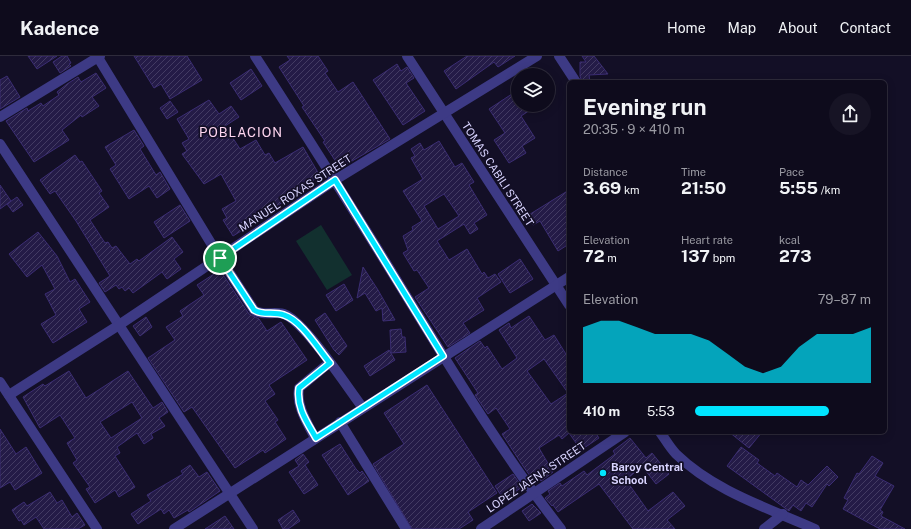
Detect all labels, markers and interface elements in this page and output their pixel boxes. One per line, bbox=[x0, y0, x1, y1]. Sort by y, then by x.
text: Kadence bbox=[20, 17, 99, 39]
text: Home bbox=[667, 20, 706, 36]
text: Map bbox=[728, 20, 756, 36]
text: About bbox=[778, 20, 818, 36]
text: Contact bbox=[840, 20, 891, 36]
map controls bbox=[511, 68, 555, 112]
button: layers bbox=[511, 68, 555, 112]
button: share bbox=[829, 93, 871, 135]
text: Evening run bbox=[583, 94, 707, 120]
street label: TOMAS CABILI STREET bbox=[460, 120, 536, 229]
text: 20:35 · 9 × 410 m bbox=[583, 122, 685, 137]
district label: POBLACION bbox=[199, 125, 283, 140]
street label: MANUEL ROXAS STREET bbox=[237, 152, 354, 234]
text: Distance bbox=[583, 166, 628, 178]
text: Time bbox=[681, 166, 706, 178]
text: Pace bbox=[779, 166, 804, 178]
text: 3.69 bbox=[583, 178, 621, 198]
text: 21:50 bbox=[681, 178, 726, 198]
text: 5:55 bbox=[779, 178, 818, 198]
text: km bbox=[621, 184, 640, 196]
text: /km bbox=[818, 184, 840, 196]
text: Elevation bbox=[583, 234, 630, 246]
text: Heart rate bbox=[681, 234, 733, 246]
text: kcal bbox=[779, 234, 800, 246]
pin bbox=[203, 241, 237, 275]
text: 72 bbox=[583, 246, 605, 266]
text: 137 bbox=[681, 246, 710, 266]
text: 273 bbox=[779, 246, 812, 266]
icon: arrive bbox=[209, 247, 231, 269]
text: m bbox=[605, 252, 617, 264]
text: bpm bbox=[710, 252, 735, 264]
text: Elevation bbox=[583, 292, 638, 307]
text: 79–87 m bbox=[818, 292, 871, 307]
text: 410 m bbox=[583, 404, 620, 419]
text: 5:53 bbox=[647, 404, 675, 419]
street label: LOPEZ JAENA STREET bbox=[484, 439, 588, 515]
place label: Baroy Central School bbox=[611, 461, 684, 486]
marker: Baroy Central School bbox=[598, 468, 608, 478]

